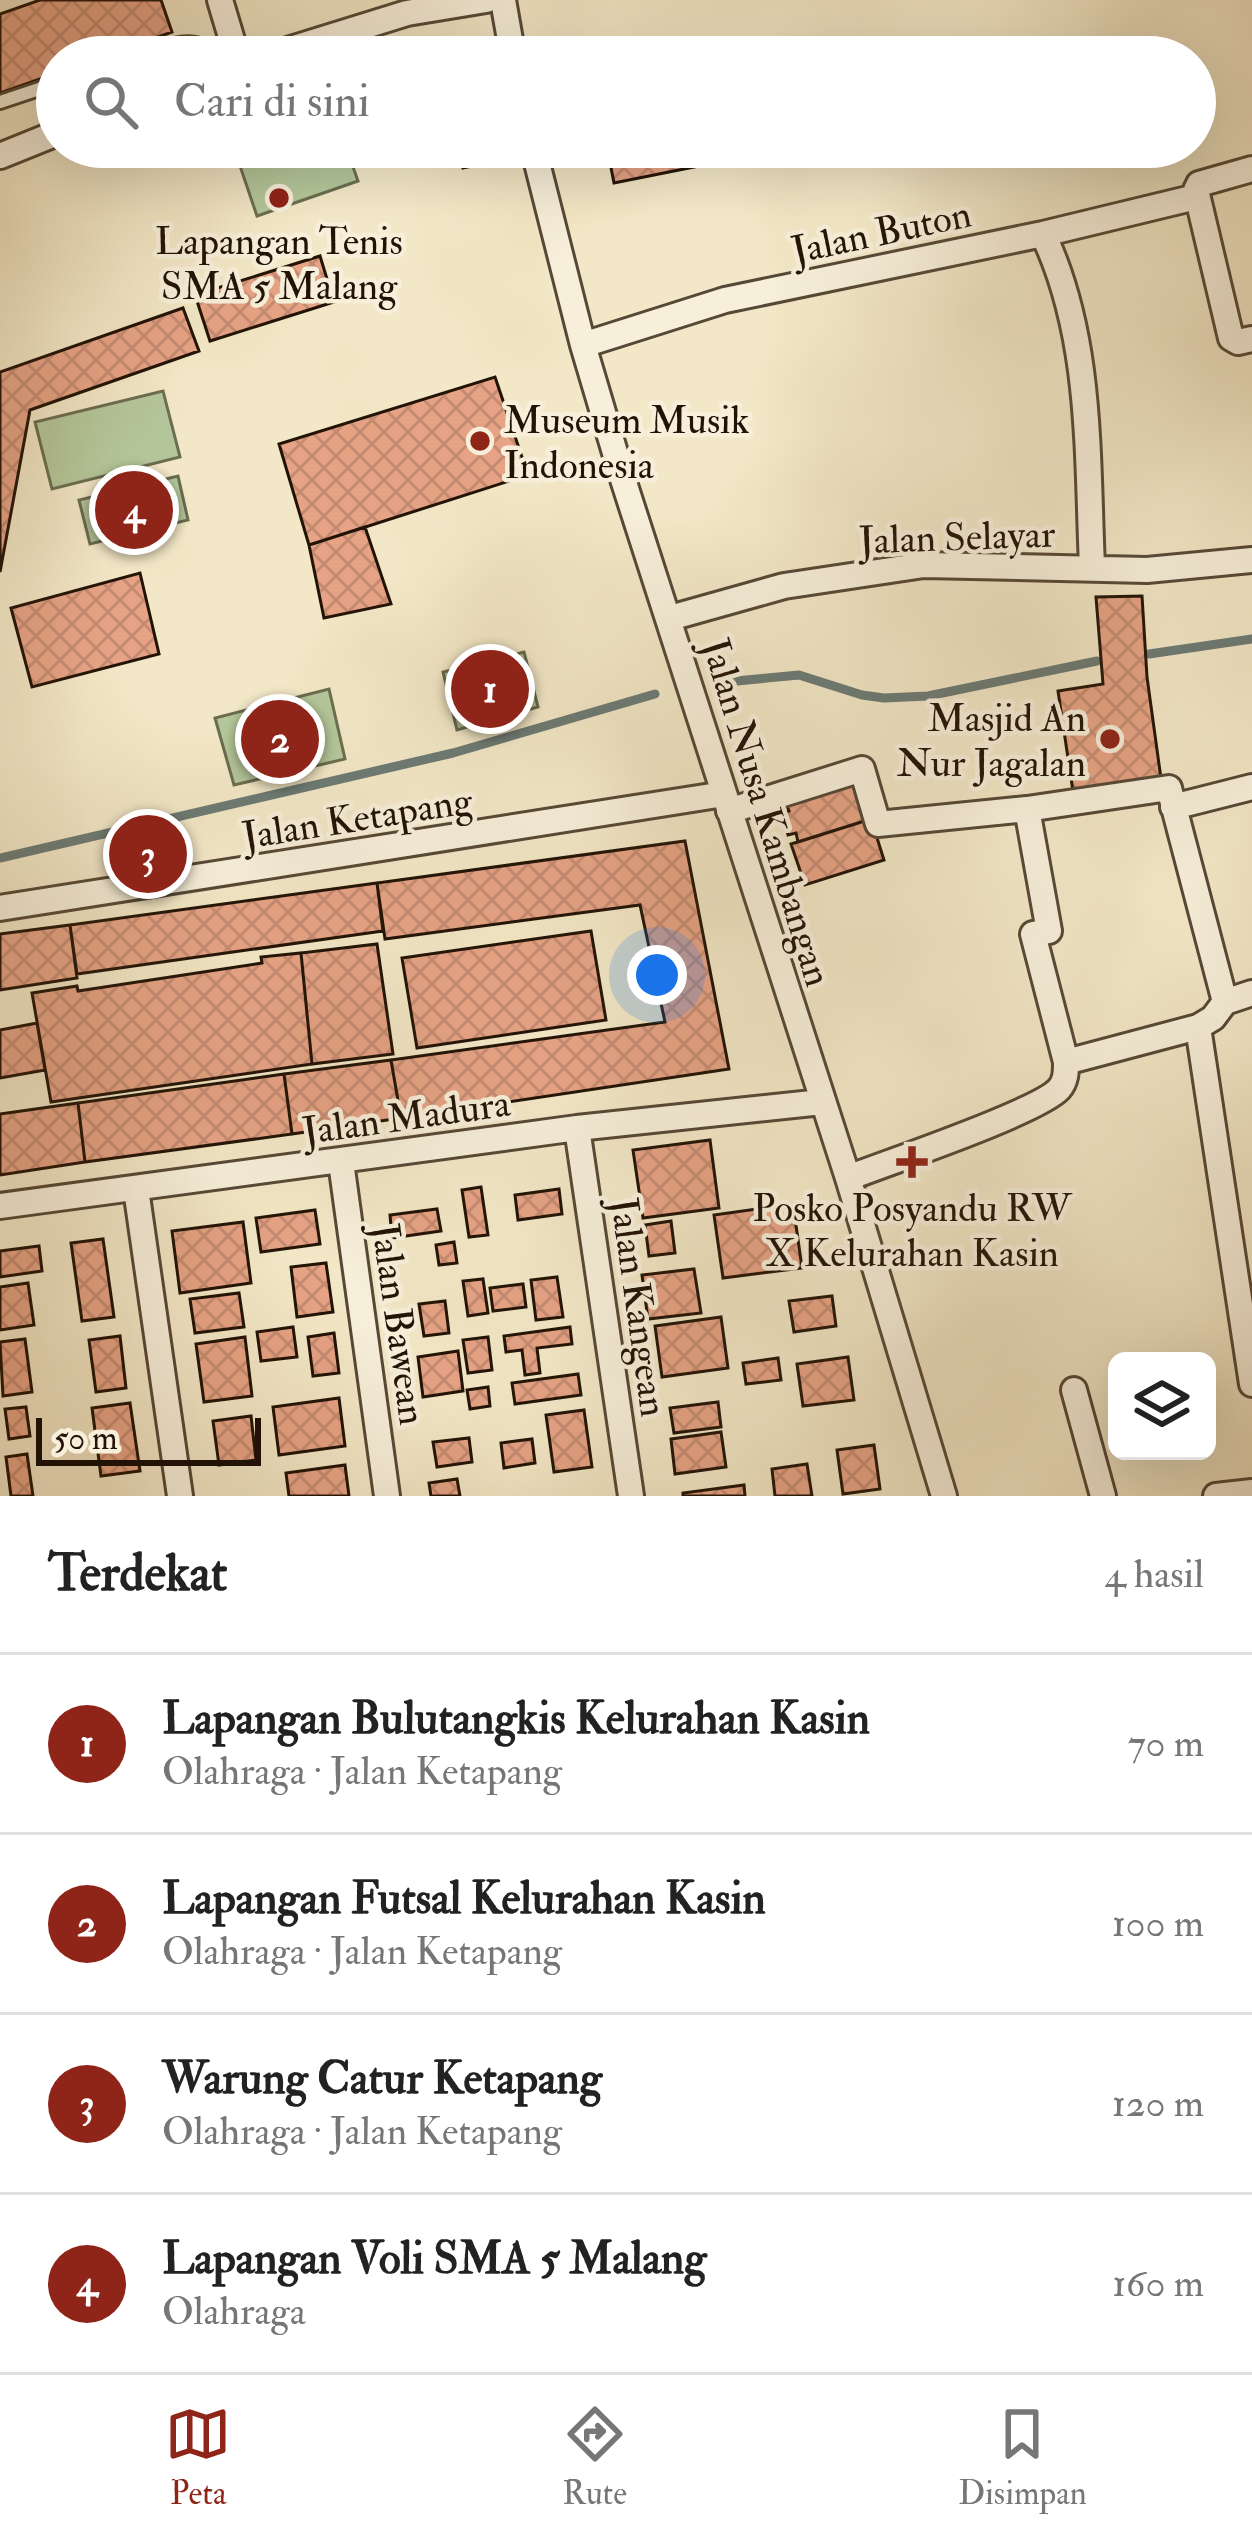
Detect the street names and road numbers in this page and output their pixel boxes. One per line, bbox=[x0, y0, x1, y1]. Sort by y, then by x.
street label: Jalan Buton bbox=[786, 190, 976, 276]
street label: Jalan Selayar bbox=[857, 510, 1057, 565]
street label: Jalan Nusa Kambangan bbox=[690, 632, 843, 992]
street label: Jalan Ketapang bbox=[238, 776, 476, 861]
street label: Jalan Madura bbox=[298, 1079, 514, 1156]
street label: Jalan Kangean bbox=[599, 1194, 678, 1420]
street label: Jalan Bawean bbox=[360, 1219, 437, 1428]

